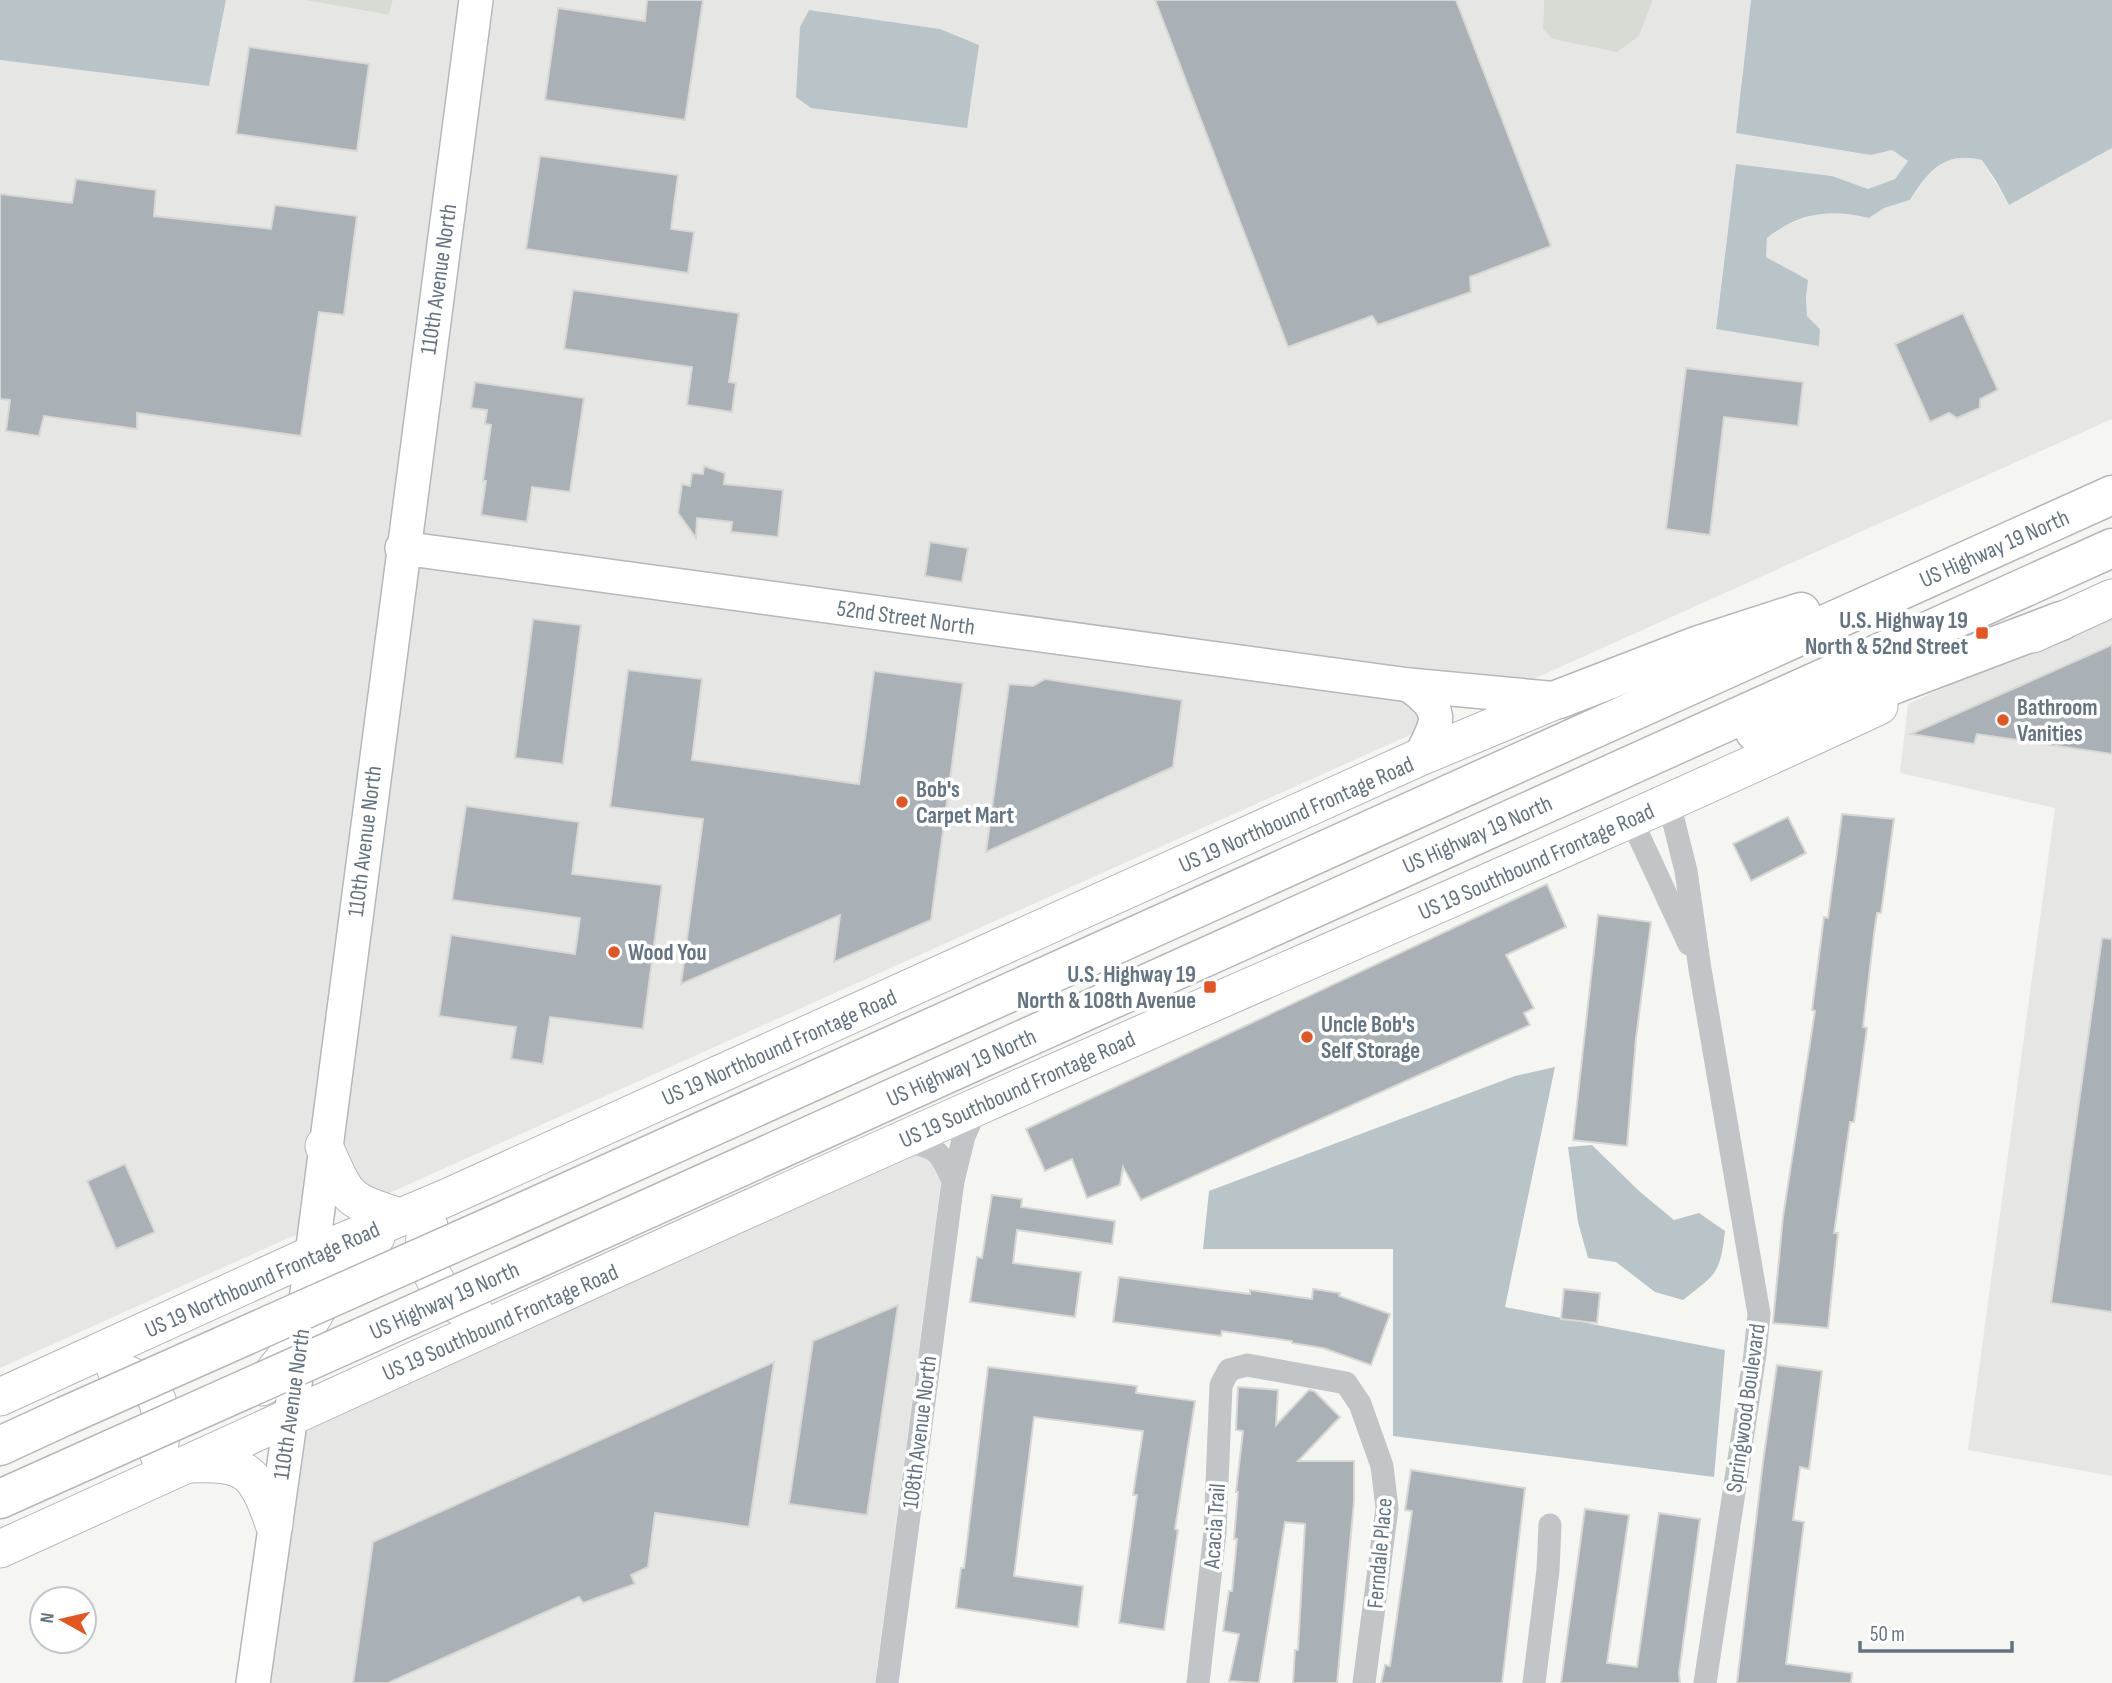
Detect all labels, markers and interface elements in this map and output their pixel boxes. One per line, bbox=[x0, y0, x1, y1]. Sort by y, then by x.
street label: 110th Avenue North bbox=[415, 202, 463, 356]
street label: US Highway 19 North bbox=[1915, 503, 2073, 594]
street label: 52nd Street North bbox=[835, 594, 977, 642]
place label: U.S. Highway 19 North & 52nd Street bbox=[1805, 607, 1968, 661]
marker: U.S. Highway 19 North & 52nd Street bbox=[1974, 625, 1990, 641]
place label: Bathroom Vanities bbox=[2017, 694, 2097, 748]
marker: Bathroom Vanities bbox=[1995, 712, 2011, 728]
street label: US 19 Northbound Frontage Road bbox=[1175, 750, 1418, 879]
street label: 110th Avenue North bbox=[342, 764, 388, 918]
place label: Bob's Carpet Mart bbox=[916, 776, 1014, 830]
street label: US Highway 19 North bbox=[1398, 789, 1556, 880]
marker: Bob's Carpet Mart bbox=[894, 794, 910, 810]
street label: US 19 Southbound Frontage Road bbox=[1414, 797, 1659, 927]
place label: Wood You bbox=[628, 939, 707, 967]
marker: Wood You bbox=[606, 944, 622, 960]
place label: U.S. Highway 19 North & 108th Avenue bbox=[1017, 961, 1196, 1015]
marker: U.S. Highway 19 North & 108th Avenue bbox=[1202, 979, 1218, 995]
street label: US 19 Northbound Frontage Road bbox=[658, 983, 901, 1112]
place label: Uncle Bob's Self Storage bbox=[1321, 1011, 1420, 1065]
street label: US Highway 19 North bbox=[882, 1022, 1040, 1113]
street label: US 19 Southbound Frontage Road bbox=[895, 1025, 1140, 1155]
marker: Uncle Bob's Self Storage bbox=[1299, 1029, 1315, 1045]
street label: US 19 Northbound Frontage Road bbox=[141, 1215, 384, 1344]
street label: US Highway 19 North bbox=[365, 1255, 523, 1346]
street label: US 19 Southbound Frontage Road bbox=[378, 1258, 623, 1388]
street label: Springwood Boulevard bbox=[1720, 1322, 1772, 1494]
street label: 110th Avenue North bbox=[268, 1327, 316, 1481]
street label: 108th Avenue North bbox=[897, 1354, 943, 1510]
street label: Acacia Trail bbox=[1198, 1483, 1232, 1571]
street label: Ferndale Place bbox=[1361, 1497, 1399, 1610]
north arrow bbox=[28, 1585, 98, 1655]
scale bar bbox=[1860, 1610, 2012, 1654]
text: N bbox=[36, 1611, 60, 1624]
text: 50 m bbox=[1870, 1622, 1905, 1647]

